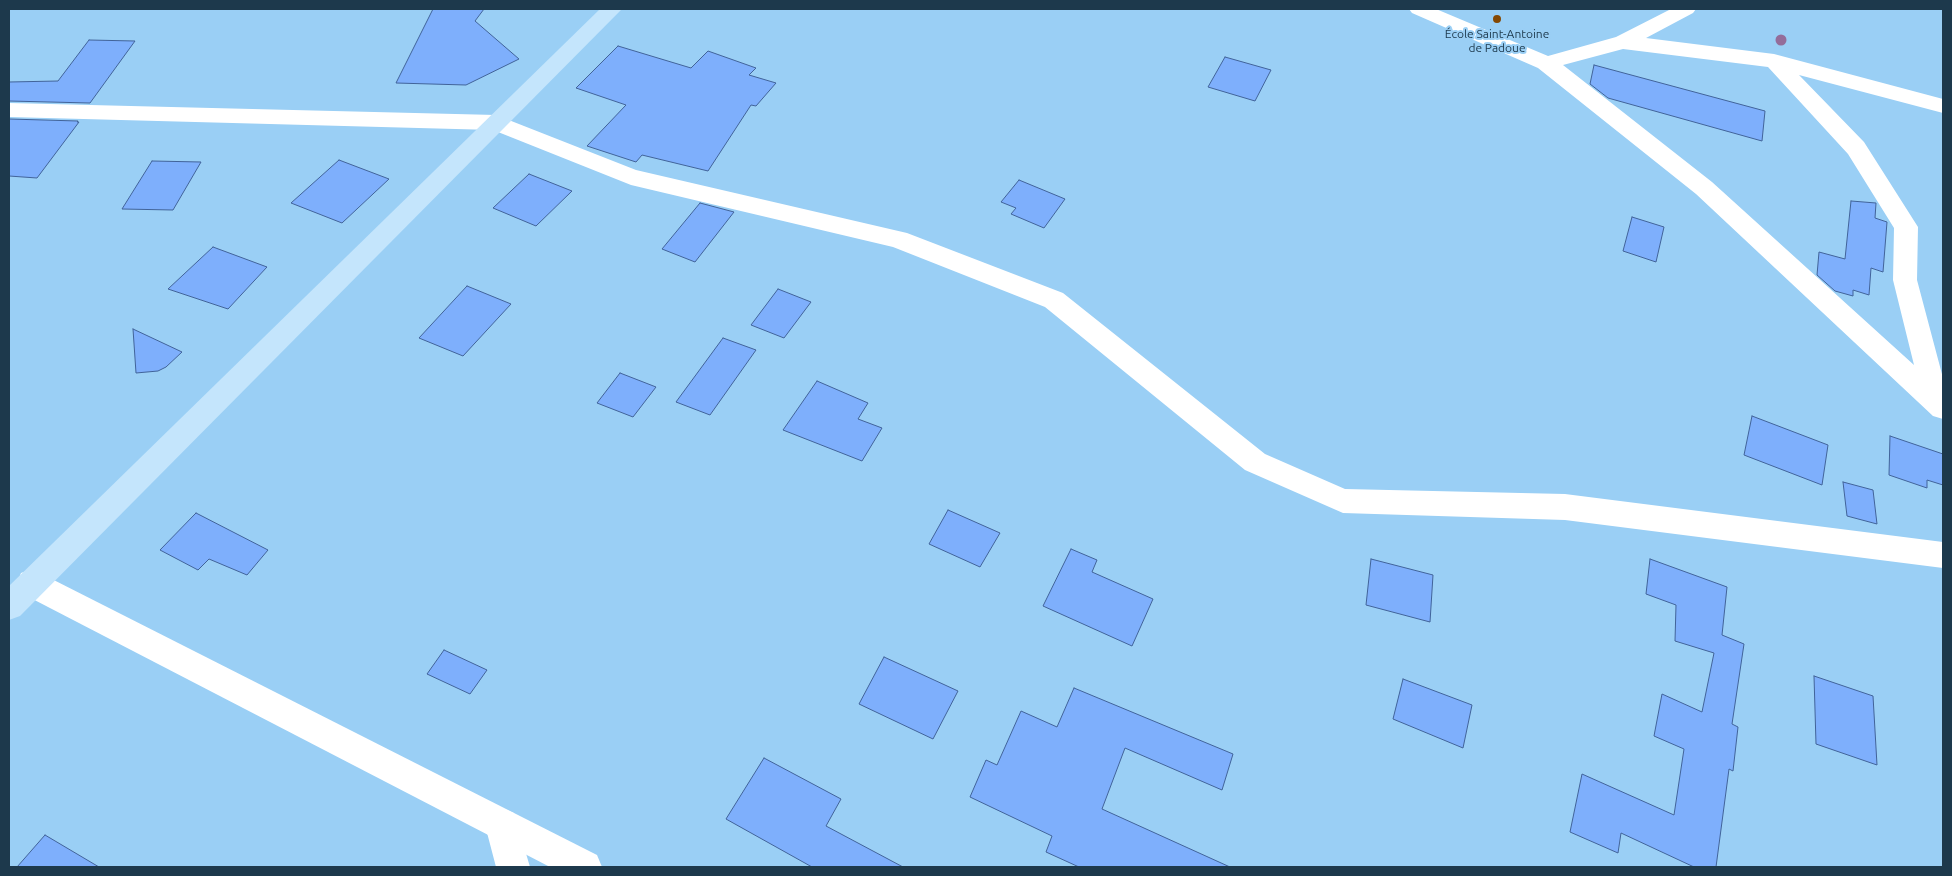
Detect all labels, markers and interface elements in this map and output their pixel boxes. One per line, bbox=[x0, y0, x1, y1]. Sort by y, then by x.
marker: École Saint-Antoine de Padoue bbox=[1491, 13, 1503, 25]
place label: École Saint-Antoine de Padoue bbox=[1445, 27, 1549, 55]

